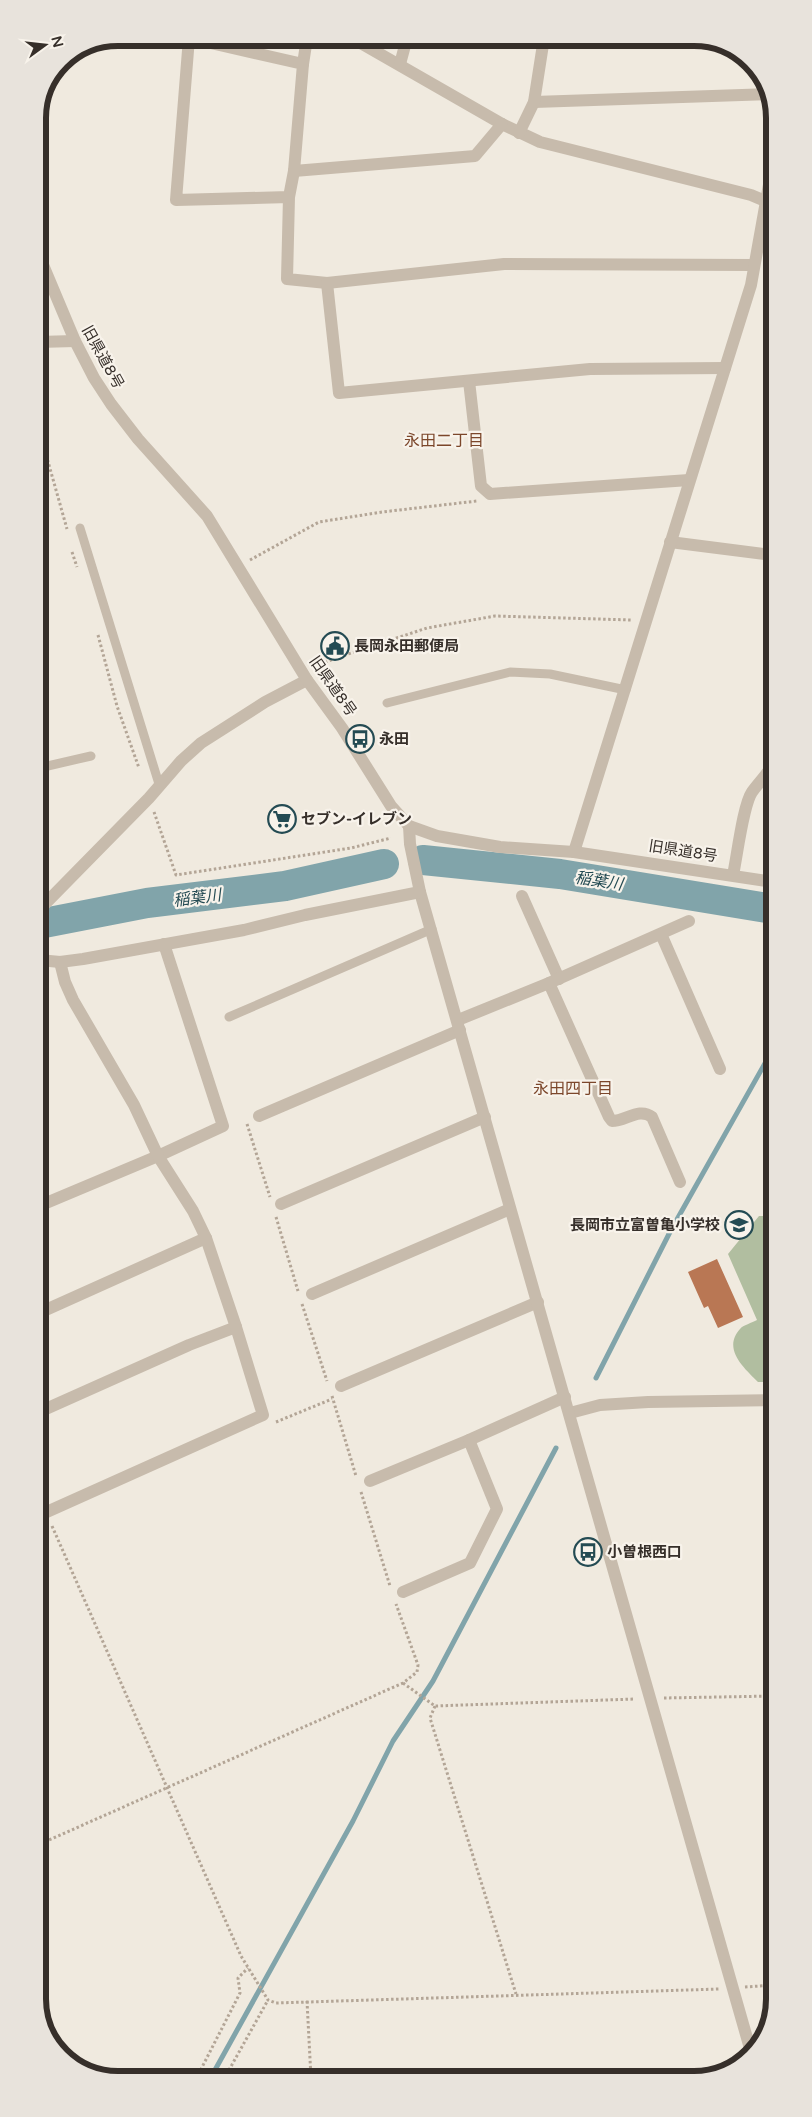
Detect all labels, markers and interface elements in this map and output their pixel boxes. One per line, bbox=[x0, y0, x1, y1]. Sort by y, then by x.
north arrow bbox=[20, 20, 70, 70]
text: N bbox=[47, 34, 67, 49]
street label: 旧県道8号 bbox=[78, 322, 128, 392]
district label: 永田二丁目 bbox=[404, 431, 484, 451]
public building icon: 長岡永田郵便局 bbox=[320, 631, 350, 661]
place label: 長岡永田郵便局 bbox=[354, 637, 459, 655]
street label: 旧県道8号 bbox=[306, 652, 360, 720]
bus stop icon: 永田 bbox=[345, 724, 375, 754]
place label: 永田 bbox=[379, 730, 409, 748]
supermarket icon: セブン-イレブン bbox=[267, 804, 297, 834]
place label: セブン-イレブン bbox=[301, 810, 412, 828]
street label: 旧県道8号 bbox=[647, 837, 719, 865]
water label: 稲葉川 bbox=[574, 867, 626, 895]
water label: 稲葉川 bbox=[172, 885, 224, 911]
district label: 永田四丁目 bbox=[533, 1079, 613, 1099]
school or university icon: 長岡市立富曽亀小学校 bbox=[724, 1210, 754, 1240]
place label: 長岡市立富曽亀小学校 bbox=[570, 1216, 720, 1234]
bus stop icon: 小曽根西口 bbox=[573, 1537, 603, 1567]
place label: 小曽根西口 bbox=[607, 1543, 682, 1561]

